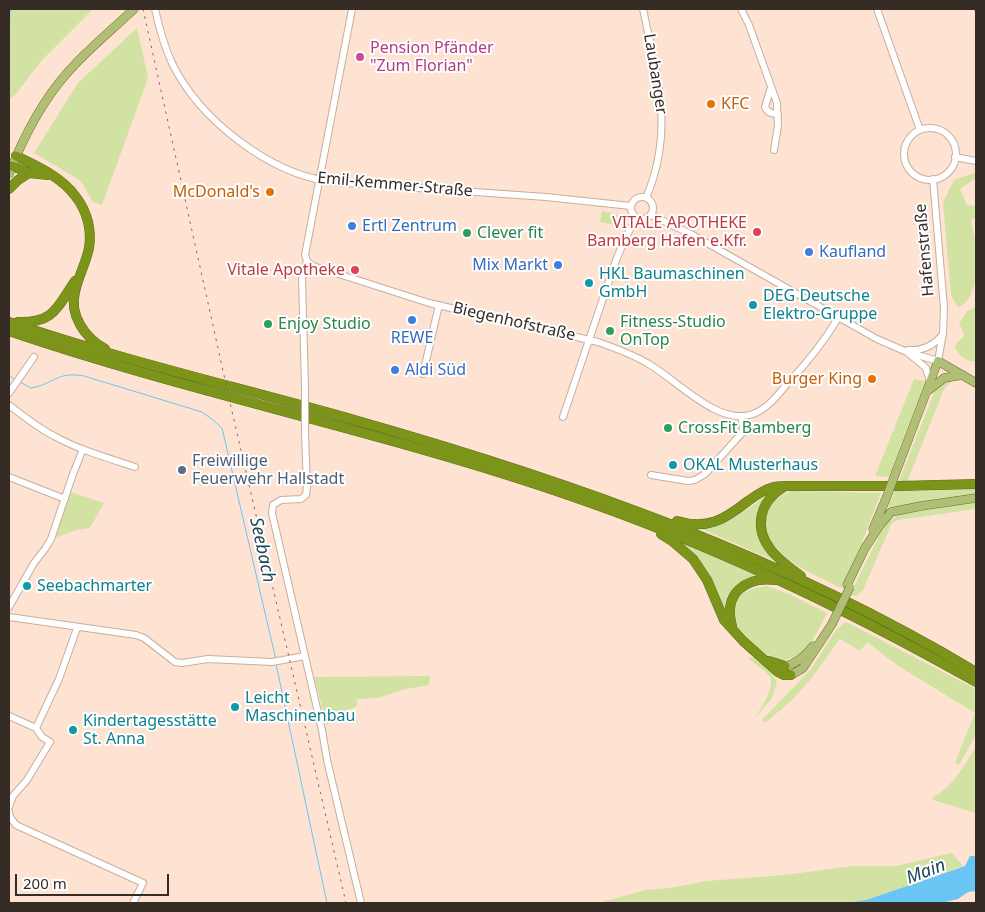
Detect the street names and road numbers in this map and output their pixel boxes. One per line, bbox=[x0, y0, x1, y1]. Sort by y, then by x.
street label: Laubanger bbox=[639, 32, 671, 116]
street label: Emil-Kemmer-Straße bbox=[317, 169, 473, 201]
street label: Hafenstraße bbox=[911, 203, 939, 297]
street label: Biegenhofstraße bbox=[451, 299, 577, 345]

